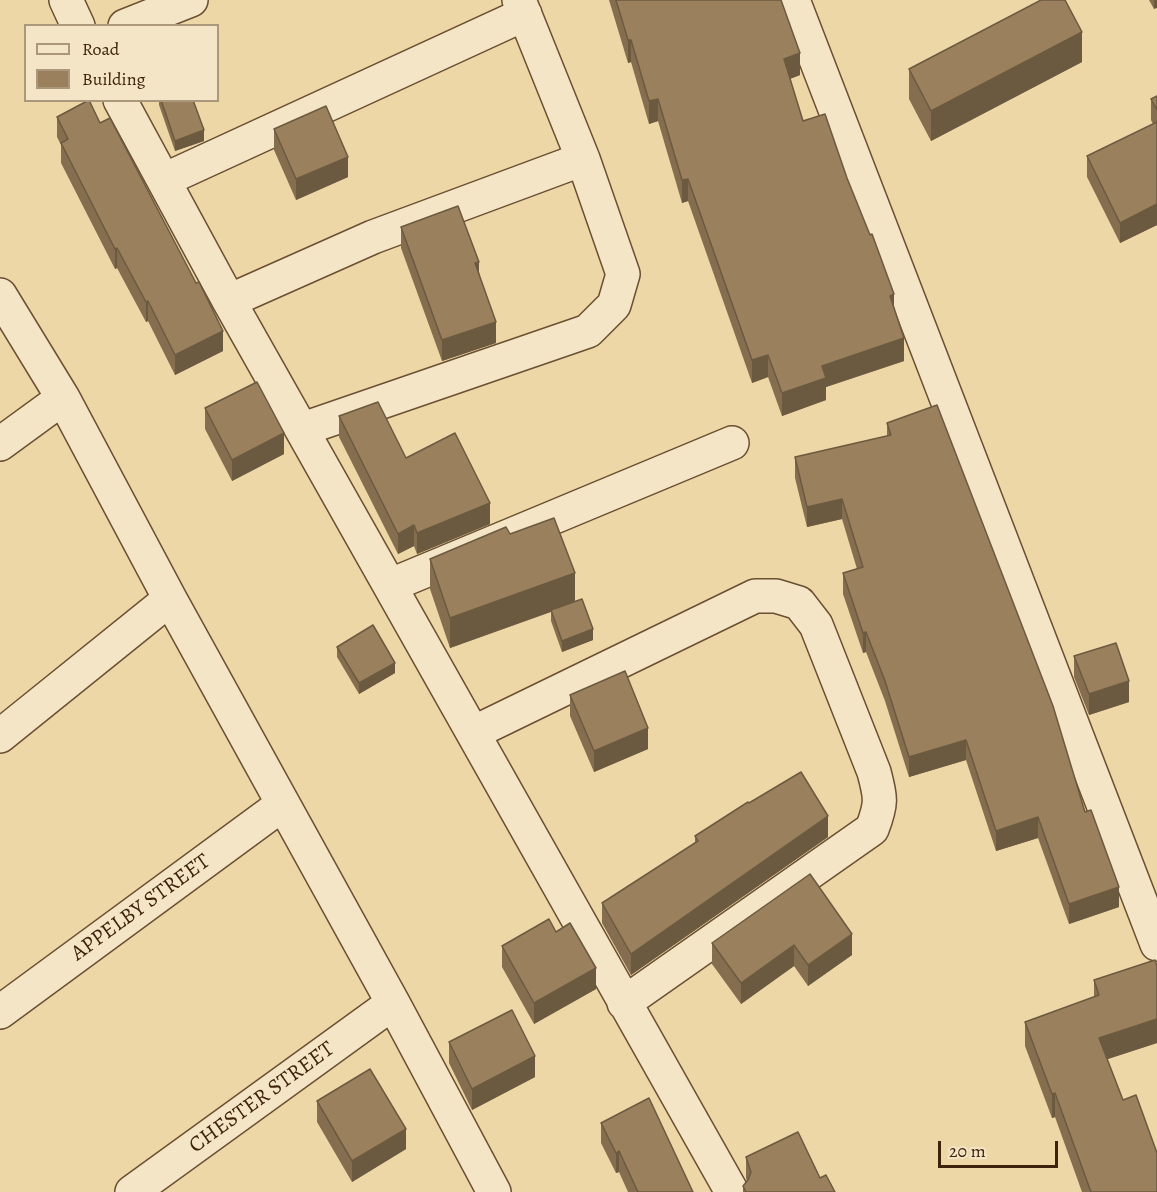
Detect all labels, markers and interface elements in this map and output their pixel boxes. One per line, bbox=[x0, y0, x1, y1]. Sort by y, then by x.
legend bbox=[24, 24, 219, 102]
text: Road bbox=[82, 37, 119, 61]
text: Building bbox=[82, 67, 146, 91]
street label: APPELBY STREET bbox=[66, 849, 216, 967]
street label: CHESTER STREET bbox=[184, 1036, 340, 1160]
scale bar bbox=[941, 1129, 1061, 1167]
text: 20 m bbox=[949, 1139, 986, 1163]

